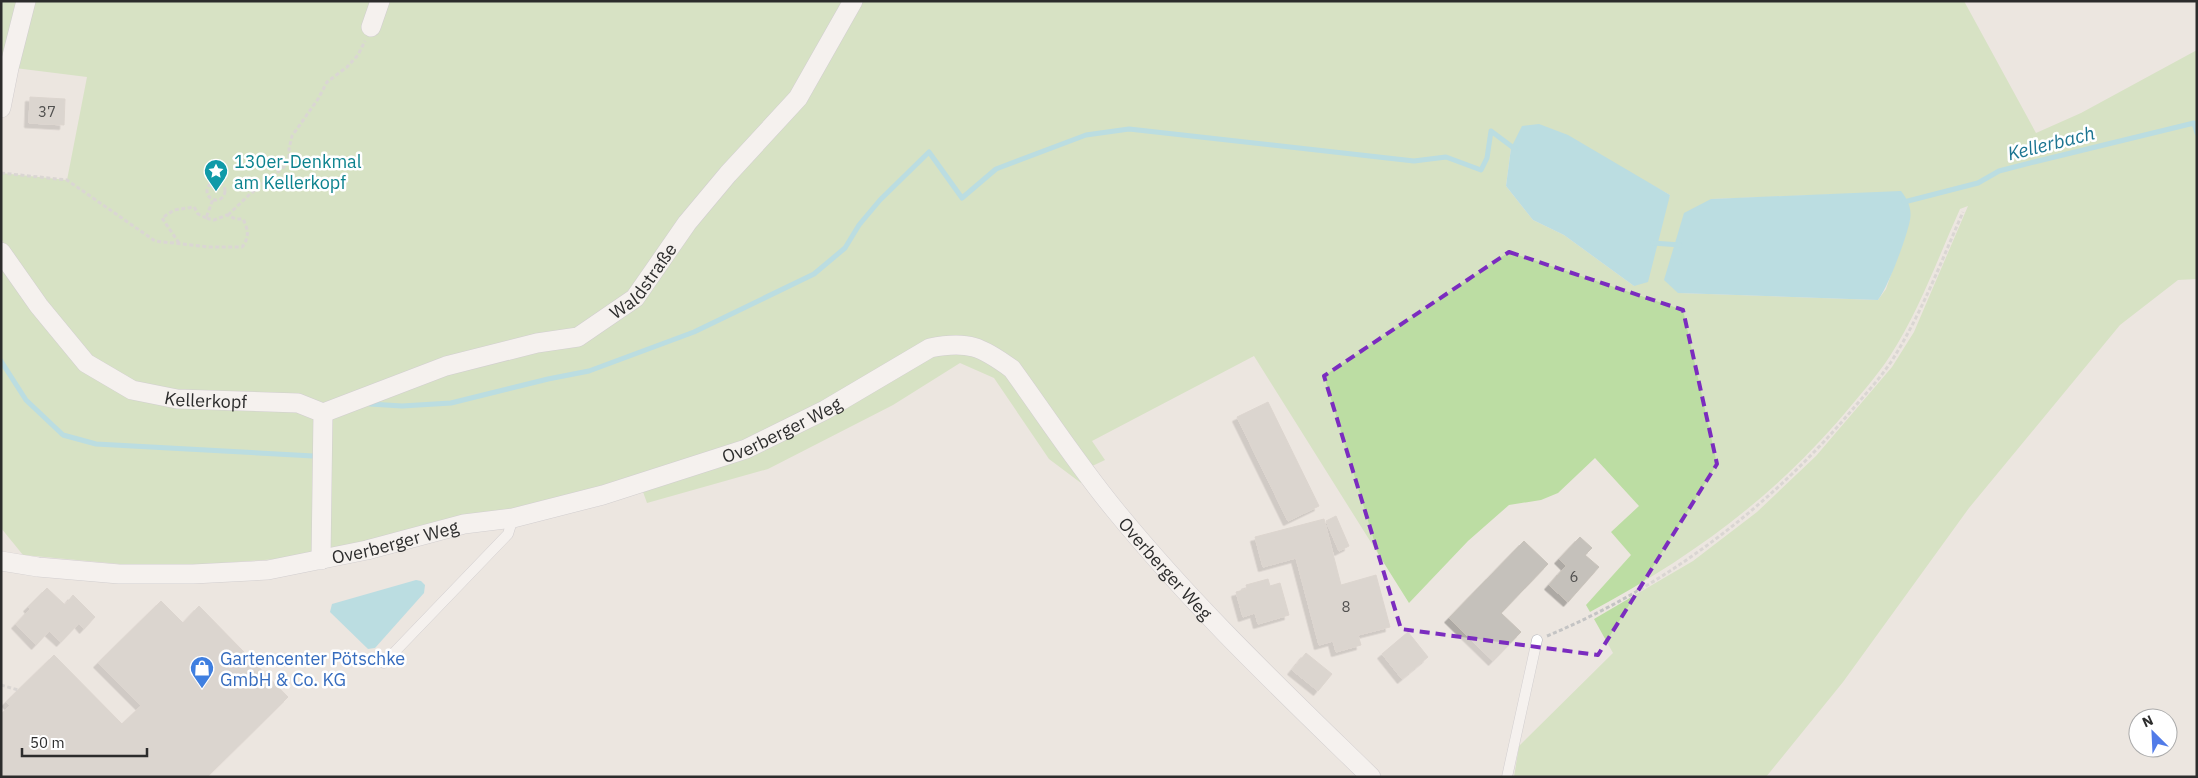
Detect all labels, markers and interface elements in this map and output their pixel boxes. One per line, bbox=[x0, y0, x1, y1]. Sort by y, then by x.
house number: 37 bbox=[38, 102, 56, 121]
water label: Kellerbach bbox=[2005, 121, 2097, 165]
place label: 130er-Denkmal am Kellerkopf bbox=[234, 150, 362, 194]
place icon: 130er-Denkmal am Kellerkopf bbox=[203, 158, 229, 192]
street label: Waldstraße bbox=[605, 238, 681, 324]
street label: Kellerkopf bbox=[163, 385, 248, 413]
street label: Overberger Weg bbox=[719, 391, 846, 468]
street label: Overberger Weg bbox=[1114, 512, 1218, 625]
street label: Overberger Weg bbox=[330, 514, 461, 568]
house number: 6 bbox=[1569, 567, 1579, 586]
house number: 8 bbox=[1341, 597, 1351, 616]
place label: Gartencenter Pötschke GmbH & Co. KG bbox=[220, 647, 405, 691]
shop icon: Gartencenter Pötschke GmbH & Co. KG bbox=[189, 655, 215, 689]
north arrow bbox=[2128, 708, 2178, 758]
text: N bbox=[2139, 711, 2156, 731]
scale bar bbox=[22, 726, 148, 758]
text: 50 m bbox=[30, 733, 65, 752]

